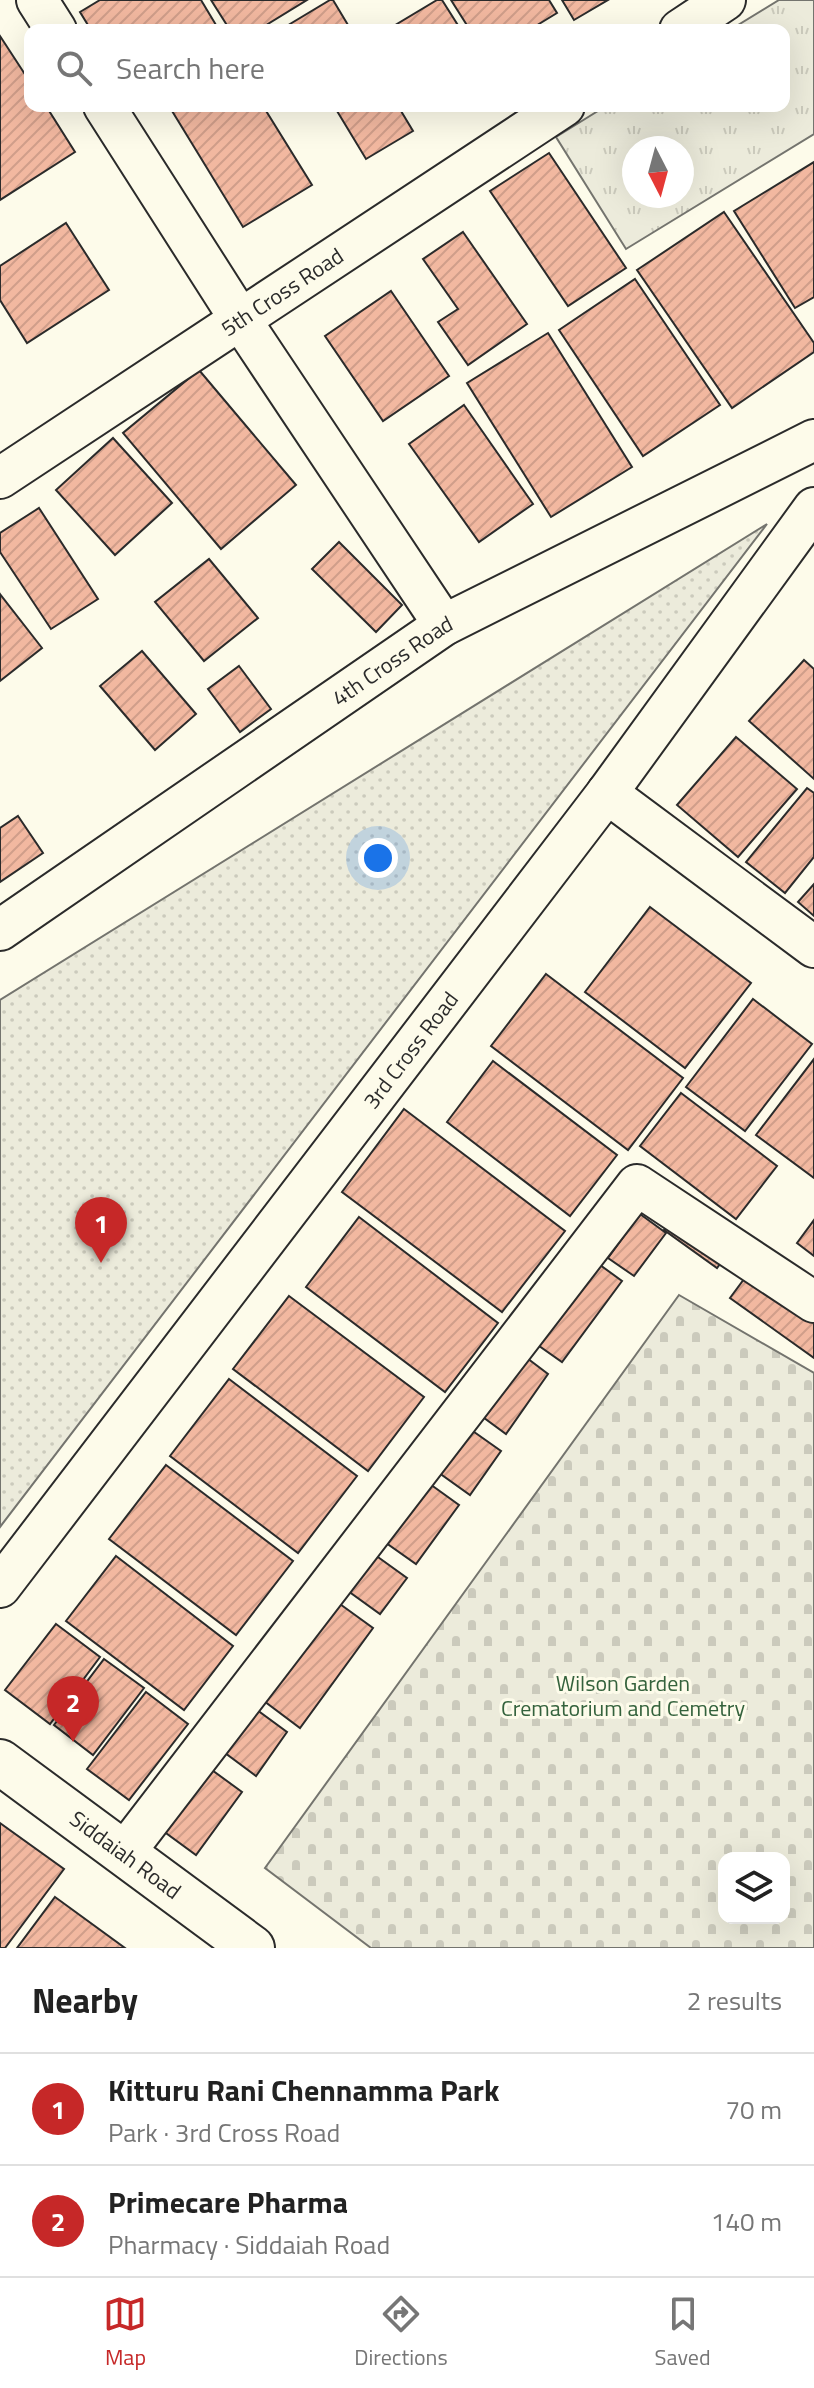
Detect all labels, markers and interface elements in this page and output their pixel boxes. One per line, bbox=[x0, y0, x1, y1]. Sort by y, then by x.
search box bbox=[24, 24, 790, 112]
text: Search here bbox=[116, 45, 265, 91]
icon: search bbox=[52, 46, 96, 90]
north arrow bbox=[622, 136, 694, 208]
street label: 5th Cross Road bbox=[214, 239, 350, 345]
street label: 4th Cross Road bbox=[325, 606, 458, 714]
your location bbox=[358, 838, 398, 878]
street label: 3rd Cross Road bbox=[355, 984, 467, 1116]
pin: 1 bbox=[75, 1197, 127, 1263]
park label: Wilson Garden Crematorium and Cemetry bbox=[501, 1666, 745, 1725]
pin: 2 bbox=[47, 1676, 99, 1742]
street label: Siddaiah Road bbox=[63, 1802, 188, 1907]
map controls bbox=[718, 1852, 790, 1924]
button: layers bbox=[718, 1852, 790, 1924]
text: Nearby bbox=[32, 1974, 138, 2026]
text: 2 results bbox=[687, 1981, 782, 2020]
text: Kitturu Rani Chennamma Park bbox=[108, 2067, 499, 2113]
text: 1 bbox=[51, 2090, 65, 2129]
text: 70 m bbox=[725, 2090, 782, 2129]
text: Park · 3rd Cross Road bbox=[108, 2113, 340, 2152]
text: Primecare Pharma bbox=[108, 2179, 348, 2225]
text: 2 bbox=[51, 2202, 65, 2241]
text: 140 m bbox=[711, 2202, 782, 2241]
text: Pharmacy · Siddaiah Road bbox=[108, 2225, 390, 2264]
tab: Map bbox=[103, 2292, 147, 2374]
tab: Directions bbox=[354, 2292, 448, 2374]
tab: Saved bbox=[655, 2292, 711, 2374]

